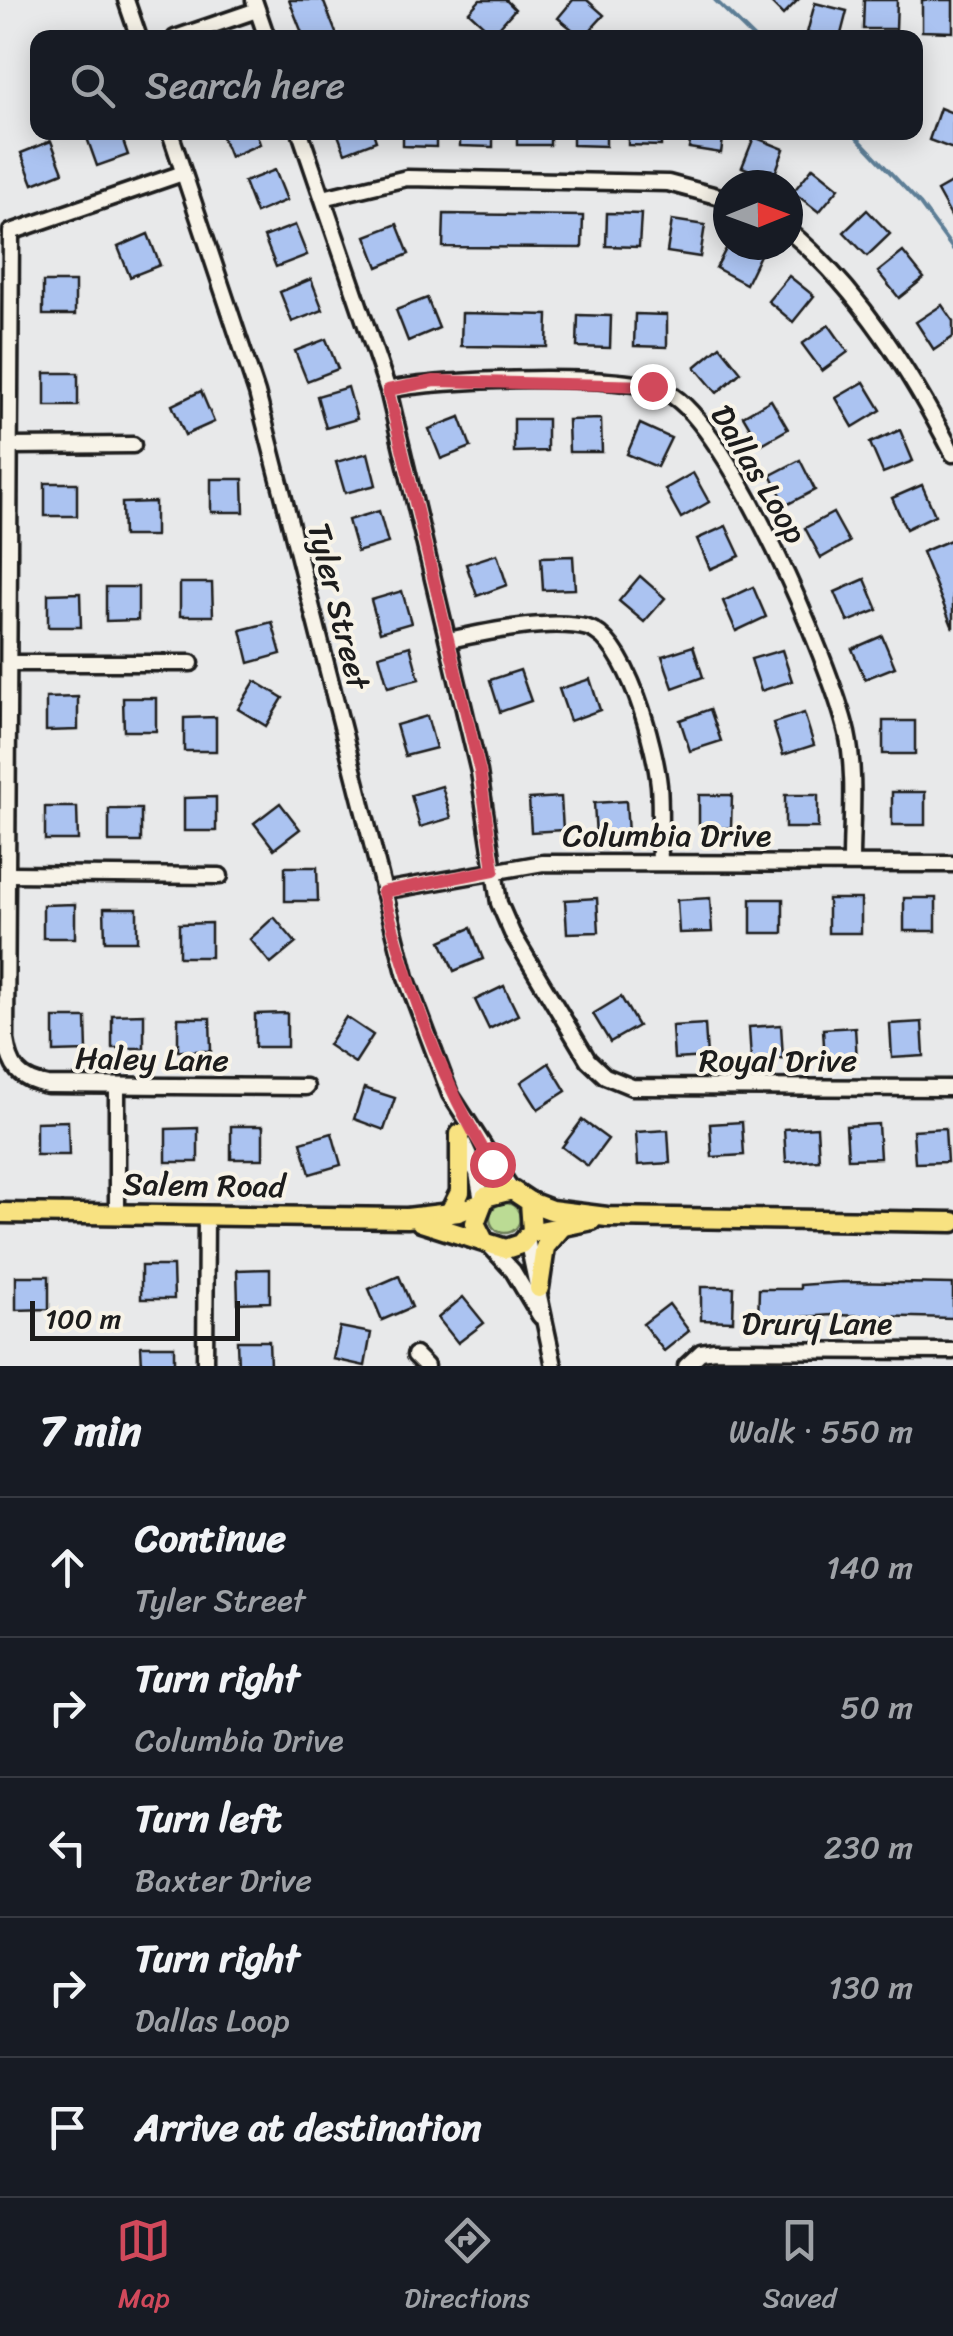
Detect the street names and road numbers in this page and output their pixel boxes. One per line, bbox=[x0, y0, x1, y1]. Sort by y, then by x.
street label: Dallas Loop bbox=[694, 393, 823, 555]
street label: Tyler Street bbox=[290, 517, 387, 697]
street label: Columbia Drive bbox=[563, 807, 771, 864]
street label: Haley Lane bbox=[75, 1030, 229, 1089]
street label: Royal Drive bbox=[699, 1032, 857, 1089]
street label: Salem Road bbox=[122, 1156, 288, 1215]
street label: Drury Lane bbox=[742, 1295, 892, 1352]

